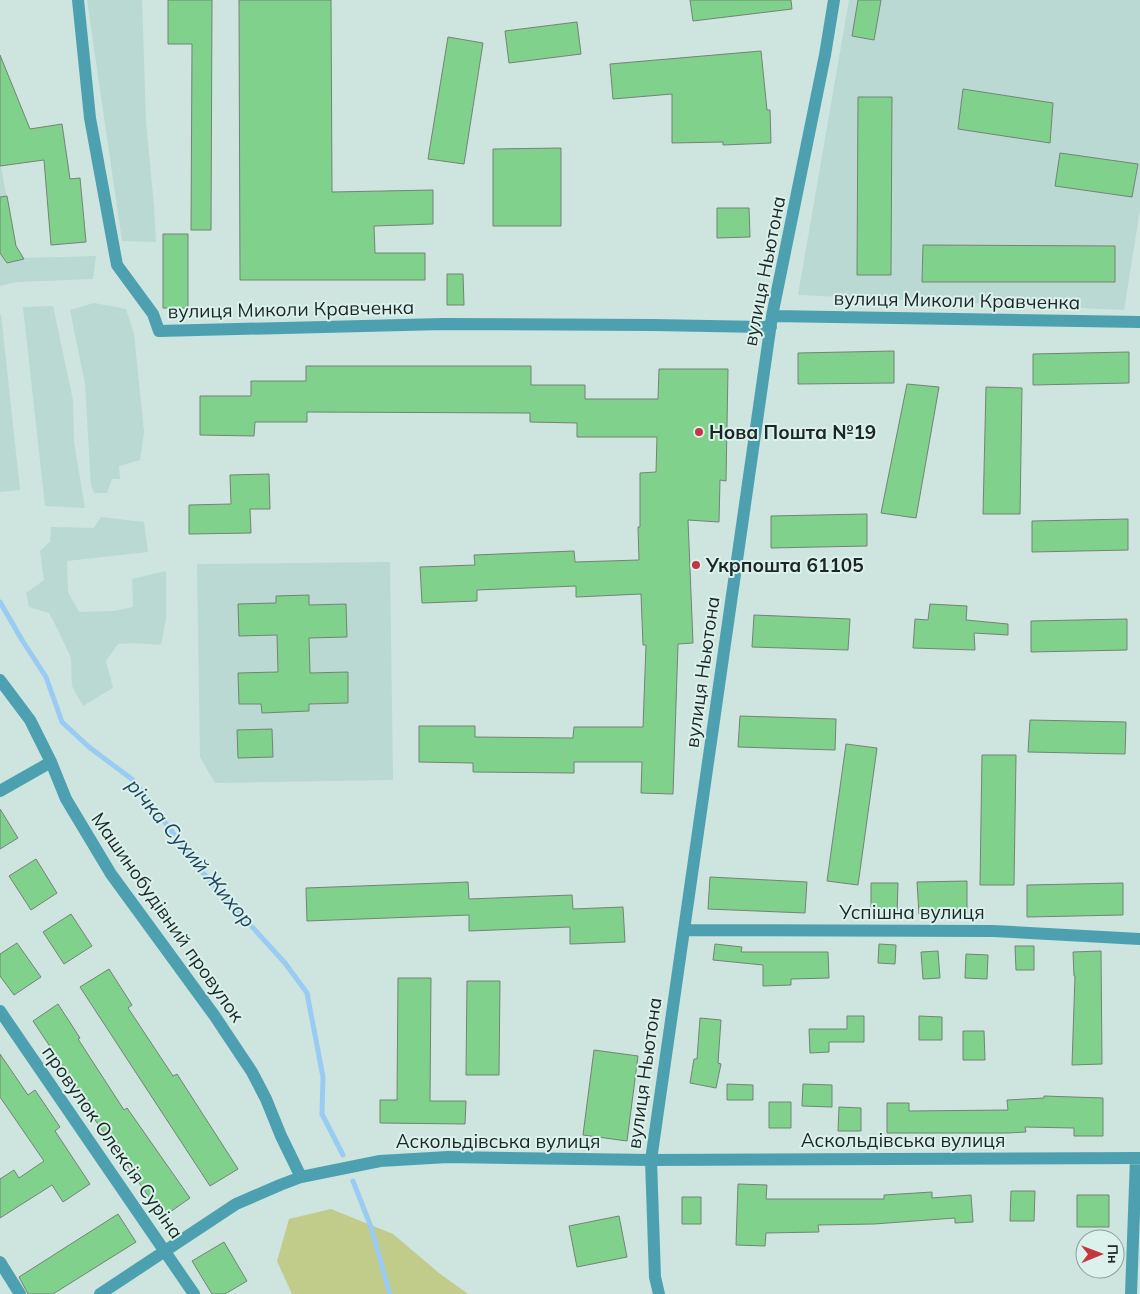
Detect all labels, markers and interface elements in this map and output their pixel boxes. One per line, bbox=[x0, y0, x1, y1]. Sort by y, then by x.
street label: вулиця Ньютона bbox=[738, 194, 790, 348]
street label: вулиця Миколи Кравченка bbox=[834, 286, 1080, 314]
street label: вулиця Миколи Кравченка bbox=[168, 295, 414, 323]
place label: Нова Пошта №19 bbox=[709, 420, 876, 444]
marker: Нова Пошта №19 bbox=[693, 426, 705, 438]
place label: Укрпошта 61105 bbox=[705, 553, 864, 577]
marker: Укрпошта 61105 bbox=[690, 559, 702, 571]
street label: вулиця Ньютона bbox=[680, 595, 724, 749]
water label: річка Сухий Жихор bbox=[122, 773, 261, 932]
street label: Машинобудівний провулок bbox=[86, 807, 250, 1027]
street label: Успішна вулиця bbox=[838, 900, 985, 924]
street label: вулиця Ньютона bbox=[622, 996, 666, 1150]
street label: провулок Олексія Суріна bbox=[37, 1041, 189, 1243]
street label: Аскольдівська вулиця bbox=[801, 1128, 1005, 1152]
street label: Аскольдівська вулиця bbox=[396, 1129, 600, 1153]
north arrow bbox=[1075, 1229, 1125, 1279]
text: Пн bbox=[1104, 1244, 1122, 1264]

